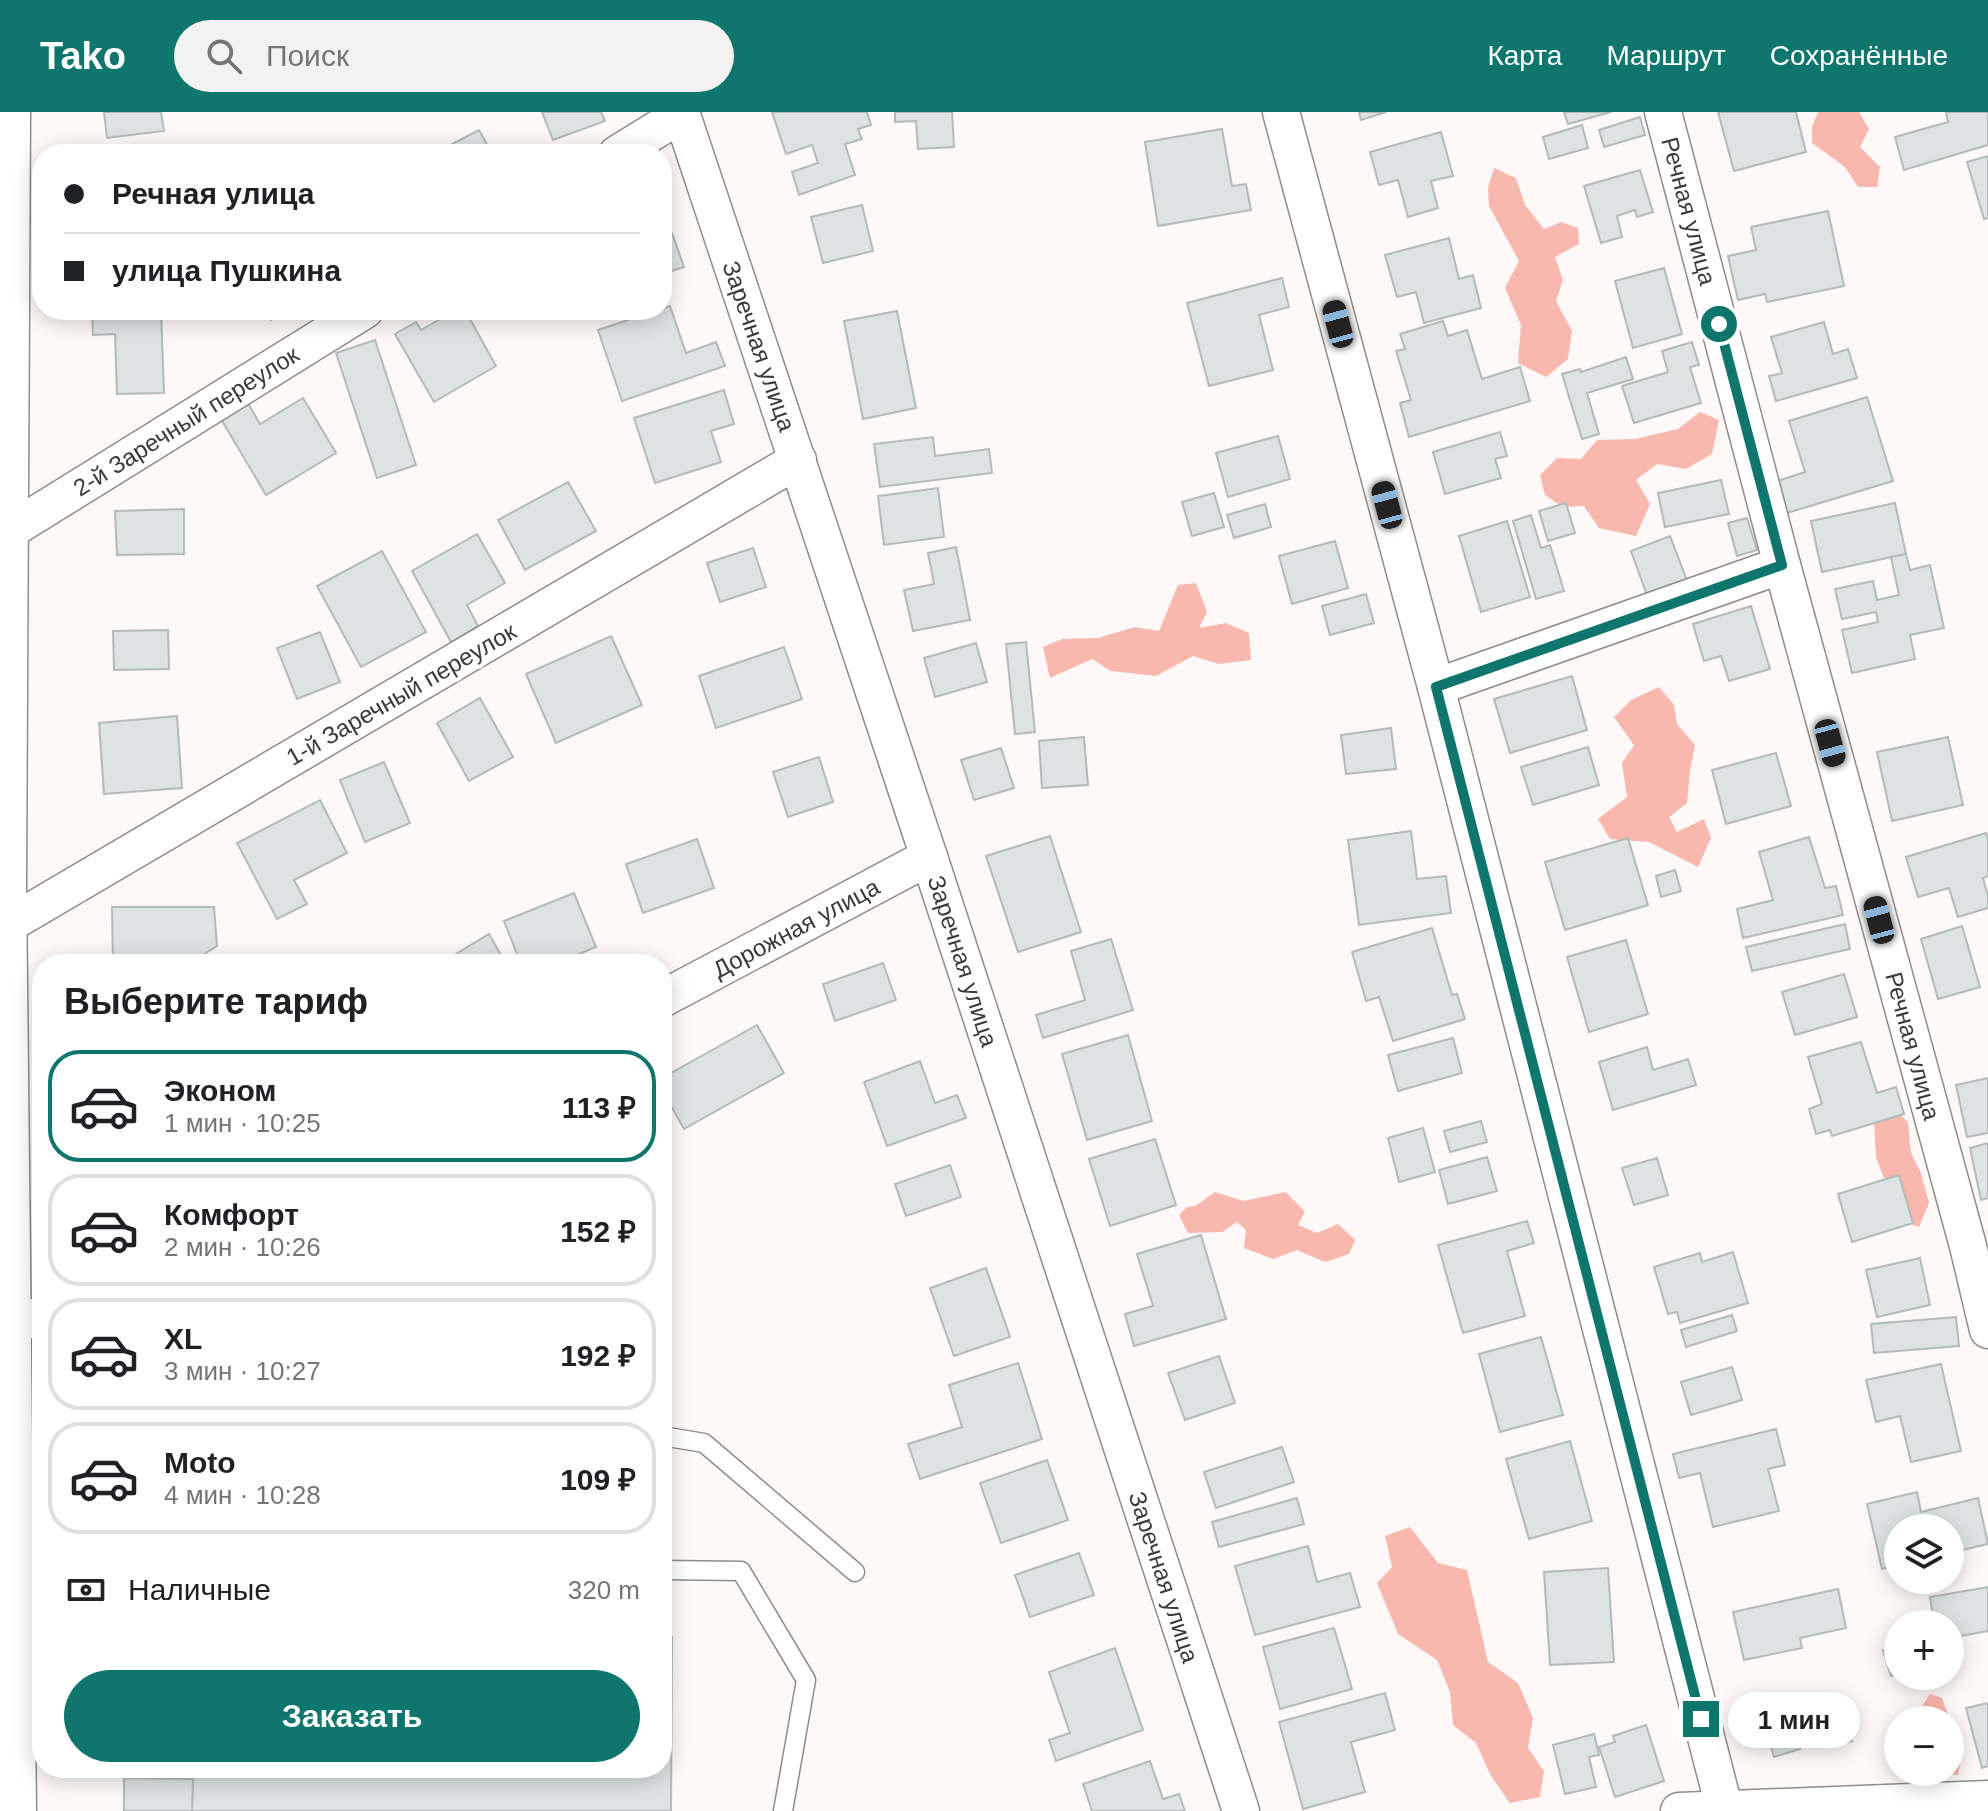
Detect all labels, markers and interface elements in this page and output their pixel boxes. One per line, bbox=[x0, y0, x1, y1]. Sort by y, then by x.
search box bbox=[174, 20, 734, 92]
icon: search bbox=[202, 34, 246, 78]
text: Tako bbox=[40, 35, 126, 77]
text: Поиск bbox=[266, 39, 349, 72]
text: Карта bbox=[1487, 40, 1562, 71]
text: Маршрут bbox=[1606, 40, 1726, 71]
text: Сохранённые bbox=[1770, 40, 1948, 71]
street label: Речная улица bbox=[1656, 134, 1722, 289]
text: Речная улица bbox=[112, 177, 315, 210]
text: улица Пушкина bbox=[112, 254, 341, 287]
street label: Заречная улица bbox=[717, 257, 801, 435]
car bbox=[1320, 298, 1356, 350]
route start bbox=[1701, 306, 1737, 342]
street label: 2-й Заречный переулок bbox=[68, 340, 304, 501]
car bbox=[1369, 479, 1405, 531]
street label: 1-й Заречный переулок bbox=[281, 617, 521, 771]
car bbox=[1812, 717, 1848, 769]
street label: Дорожная улица bbox=[708, 872, 884, 983]
street label: Заречная улица bbox=[923, 872, 1004, 1051]
car bbox=[1861, 894, 1897, 946]
street label: Речная улица bbox=[1880, 969, 1946, 1124]
text: Выберите тариф bbox=[64, 981, 368, 1022]
icon: car bbox=[68, 1070, 140, 1142]
text: Эконом bbox=[164, 1074, 277, 1107]
text: 113 ₽ bbox=[562, 1091, 636, 1124]
text: 1 мин · 10:25 bbox=[164, 1108, 321, 1138]
icon: car bbox=[68, 1194, 140, 1266]
text: Комфорт bbox=[164, 1198, 299, 1231]
text: 152 ₽ bbox=[560, 1215, 636, 1248]
text: 2 мин · 10:26 bbox=[164, 1232, 321, 1262]
icon: car bbox=[68, 1318, 140, 1390]
text: XL bbox=[164, 1322, 202, 1355]
text: 192 ₽ bbox=[560, 1339, 636, 1372]
text: 3 мин · 10:27 bbox=[164, 1356, 321, 1386]
icon: car bbox=[68, 1442, 140, 1514]
text: Moto bbox=[164, 1446, 236, 1479]
text: 109 ₽ bbox=[560, 1463, 636, 1496]
text: 4 мин · 10:28 bbox=[164, 1480, 321, 1510]
street label: Заречная улица bbox=[1124, 1488, 1205, 1667]
map controls bbox=[1884, 1514, 1964, 1786]
button: layers bbox=[1884, 1514, 1964, 1594]
icon: cash bbox=[64, 1568, 108, 1612]
text: Наличные bbox=[128, 1573, 271, 1606]
text: 320 m bbox=[568, 1575, 640, 1605]
button: + bbox=[1884, 1610, 1964, 1690]
button: Заказать bbox=[64, 1670, 640, 1762]
callout: 1 мин bbox=[1729, 1691, 1861, 1747]
route end bbox=[1683, 1701, 1719, 1737]
text: 1 мин bbox=[1758, 1705, 1830, 1735]
button: − bbox=[1884, 1706, 1964, 1786]

